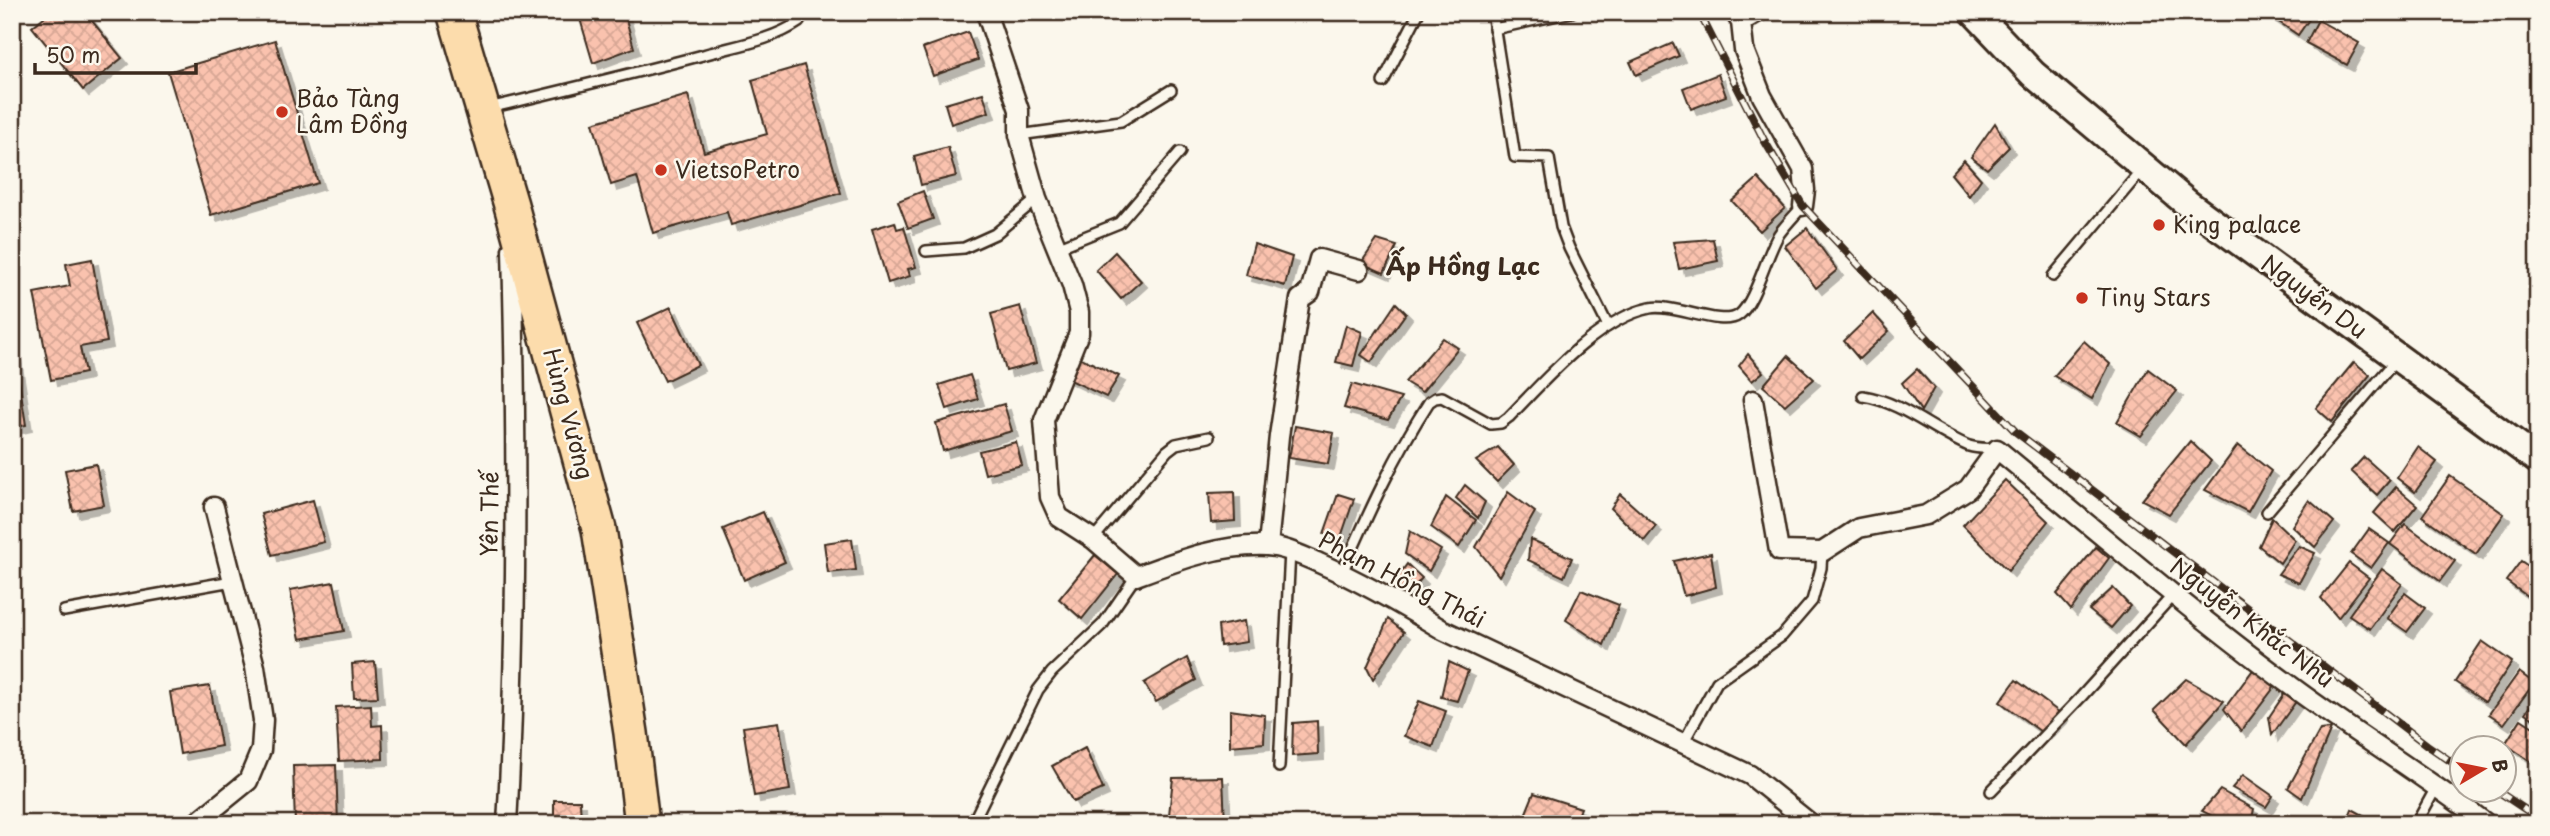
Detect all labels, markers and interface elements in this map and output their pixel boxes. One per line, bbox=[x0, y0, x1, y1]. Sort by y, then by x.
scale bar bbox=[35, 32, 196, 76]
text: 50 m bbox=[46, 38, 100, 70]
place label: Bảo Tàng Lâm Đồng bbox=[296, 80, 408, 141]
marker: Bảo Tàng Lâm Đồng bbox=[274, 104, 290, 120]
place label: VietsoPetro bbox=[675, 151, 800, 186]
marker: VietsoPetro bbox=[653, 162, 669, 178]
place label: King palace bbox=[2173, 206, 2301, 241]
marker: King palace bbox=[2151, 217, 2167, 233]
street label: Nguyễn Du bbox=[2255, 245, 2375, 346]
district label: Ấp Hồng Lạc bbox=[1386, 246, 1540, 283]
place label: Tiny Stars bbox=[2096, 279, 2210, 314]
marker: Tiny Stars bbox=[2074, 290, 2090, 306]
street label: Hùng Vương bbox=[535, 344, 604, 483]
street label: Yên Thế bbox=[470, 469, 507, 557]
street label: Phạm Hồng Thái bbox=[1313, 521, 1492, 636]
street label: Nguyễn Khắc Nhu bbox=[2164, 548, 2342, 695]
north arrow bbox=[2448, 734, 2518, 804]
text: B bbox=[2486, 757, 2516, 775]

